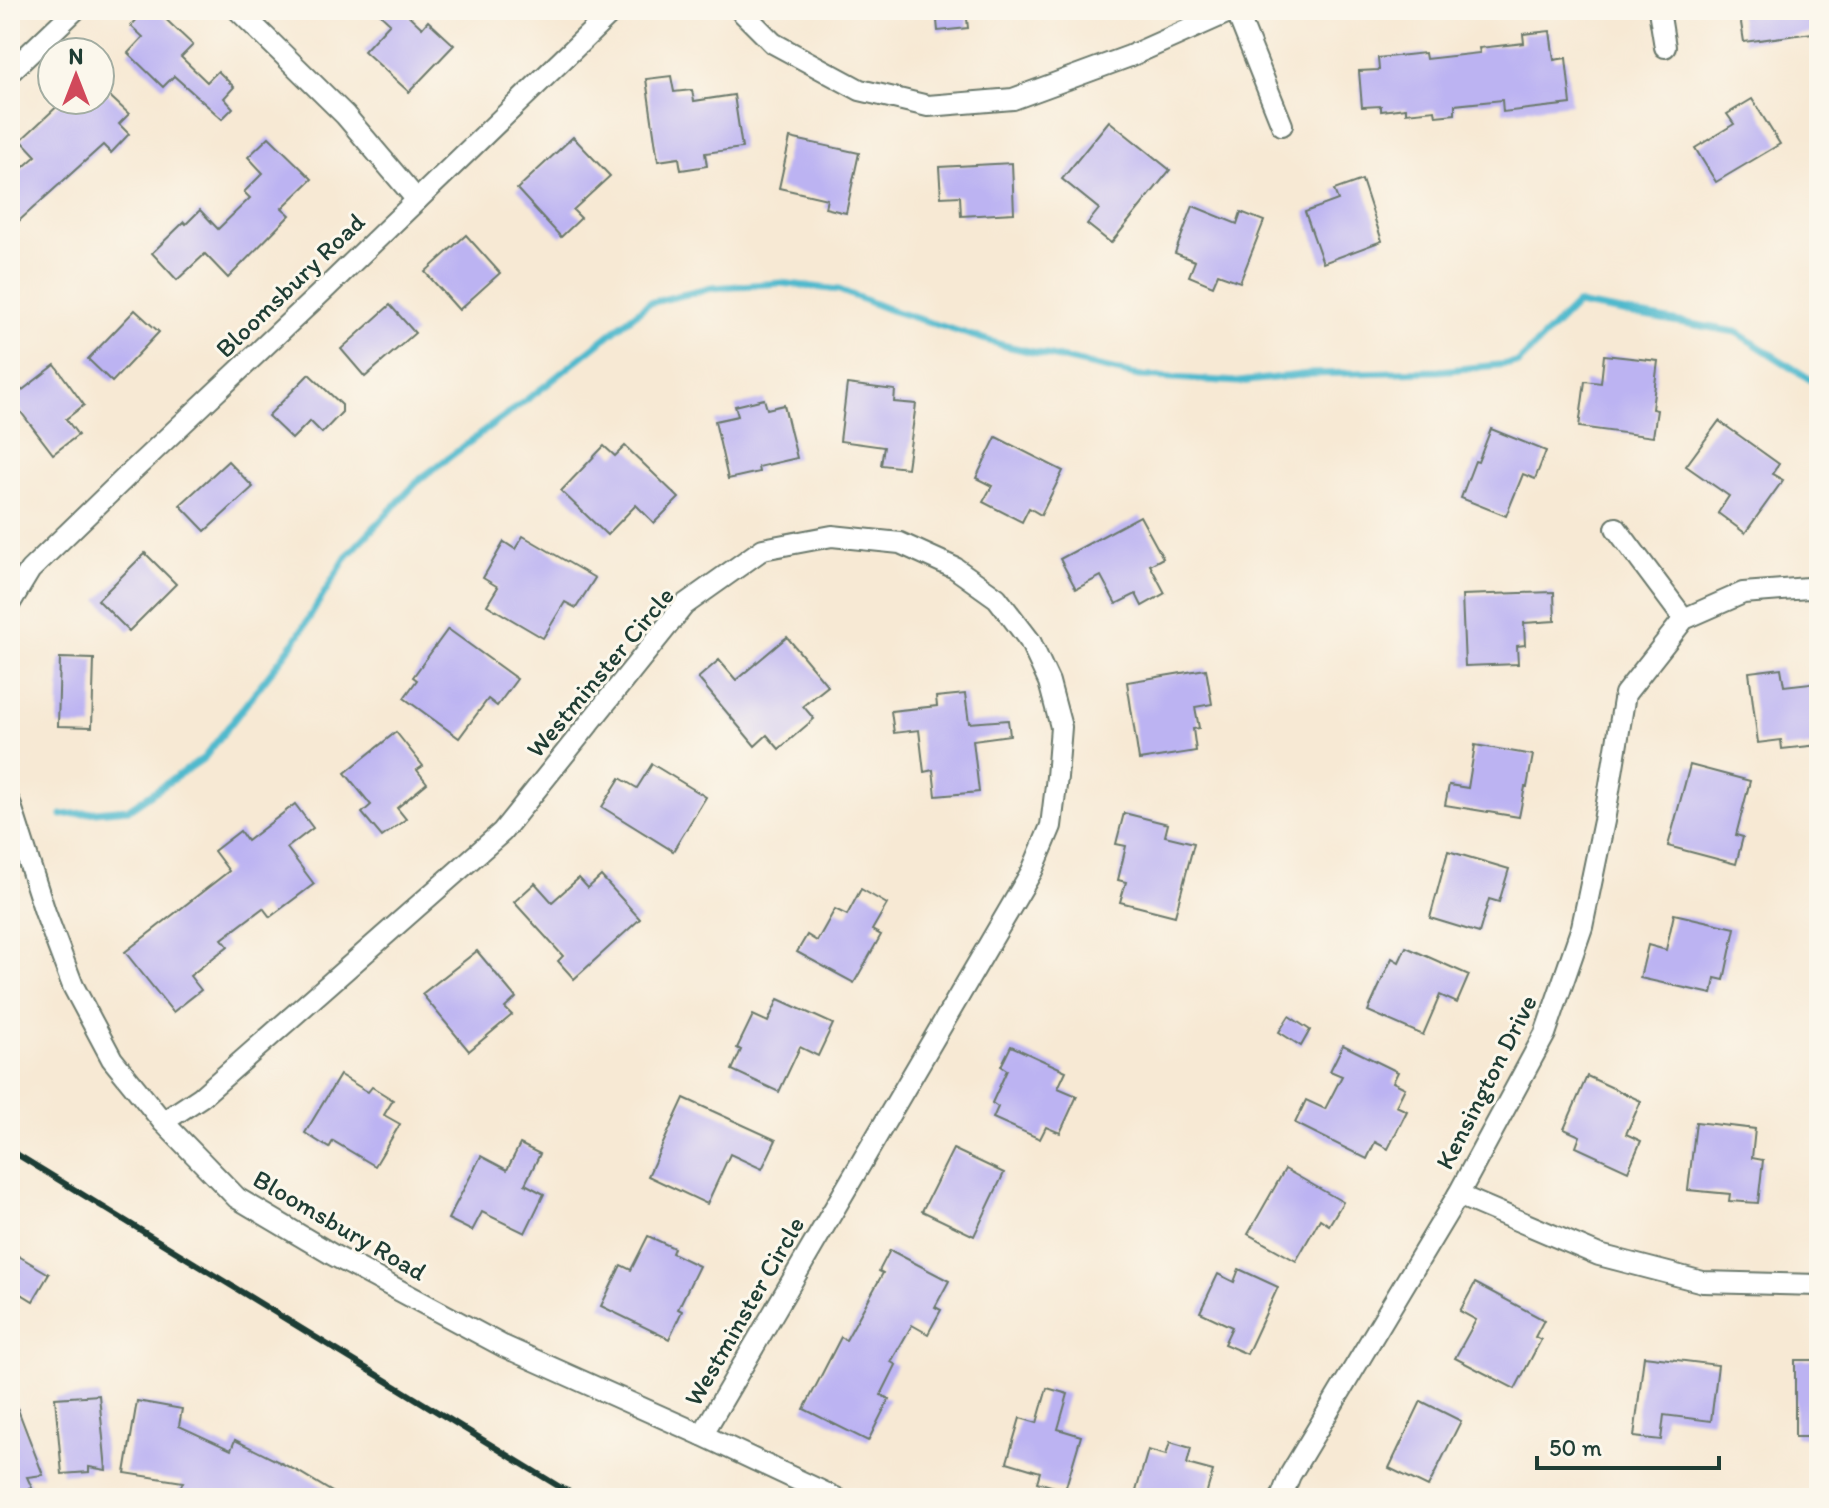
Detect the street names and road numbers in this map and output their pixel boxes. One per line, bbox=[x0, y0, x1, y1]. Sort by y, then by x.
street label: Bloomsbury Road bbox=[209, 205, 372, 364]
street label: Westminster Circle bbox=[519, 580, 681, 764]
street label: Kensington Drive bbox=[1428, 989, 1544, 1175]
street label: Bloomsbury Road bbox=[247, 1162, 433, 1288]
street label: Westminster Circle bbox=[677, 1211, 811, 1411]

